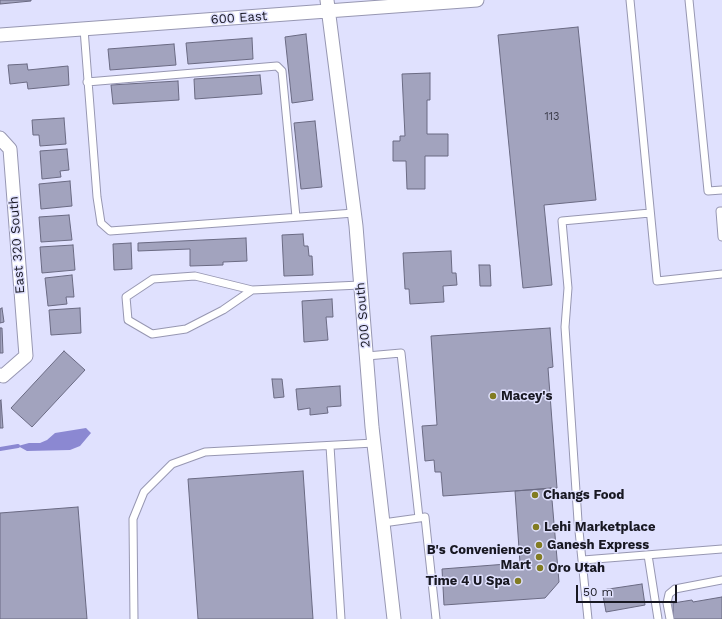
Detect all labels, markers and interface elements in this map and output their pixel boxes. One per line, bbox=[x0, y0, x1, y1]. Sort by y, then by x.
street label: 600 East bbox=[210, 8, 268, 28]
house number: 113 bbox=[545, 110, 559, 124]
street label: East 320 South bbox=[6, 196, 28, 294]
street label: 200 South bbox=[352, 282, 374, 348]
place label: Macey's bbox=[501, 388, 552, 404]
marker: Macey's bbox=[488, 391, 498, 401]
place label: Changs Food bbox=[543, 487, 624, 503]
marker: Changs Food bbox=[530, 490, 540, 500]
place label: Lehi Marketplace bbox=[544, 519, 655, 535]
marker: Lehi Marketplace bbox=[531, 522, 541, 532]
place label: Ganesh Express bbox=[547, 537, 649, 553]
marker: Ganesh Express bbox=[534, 540, 544, 550]
place label: B's Convenience Mart bbox=[427, 542, 531, 573]
marker: B's Convenience Mart bbox=[534, 552, 544, 562]
place label: Oro Utah bbox=[548, 560, 605, 576]
marker: Oro Utah bbox=[535, 563, 545, 573]
place label: Time 4 U Spa bbox=[425, 573, 510, 589]
marker: Time 4 U Spa bbox=[513, 576, 523, 586]
scale bar bbox=[578, 577, 679, 603]
text: 50 m bbox=[583, 585, 613, 599]

